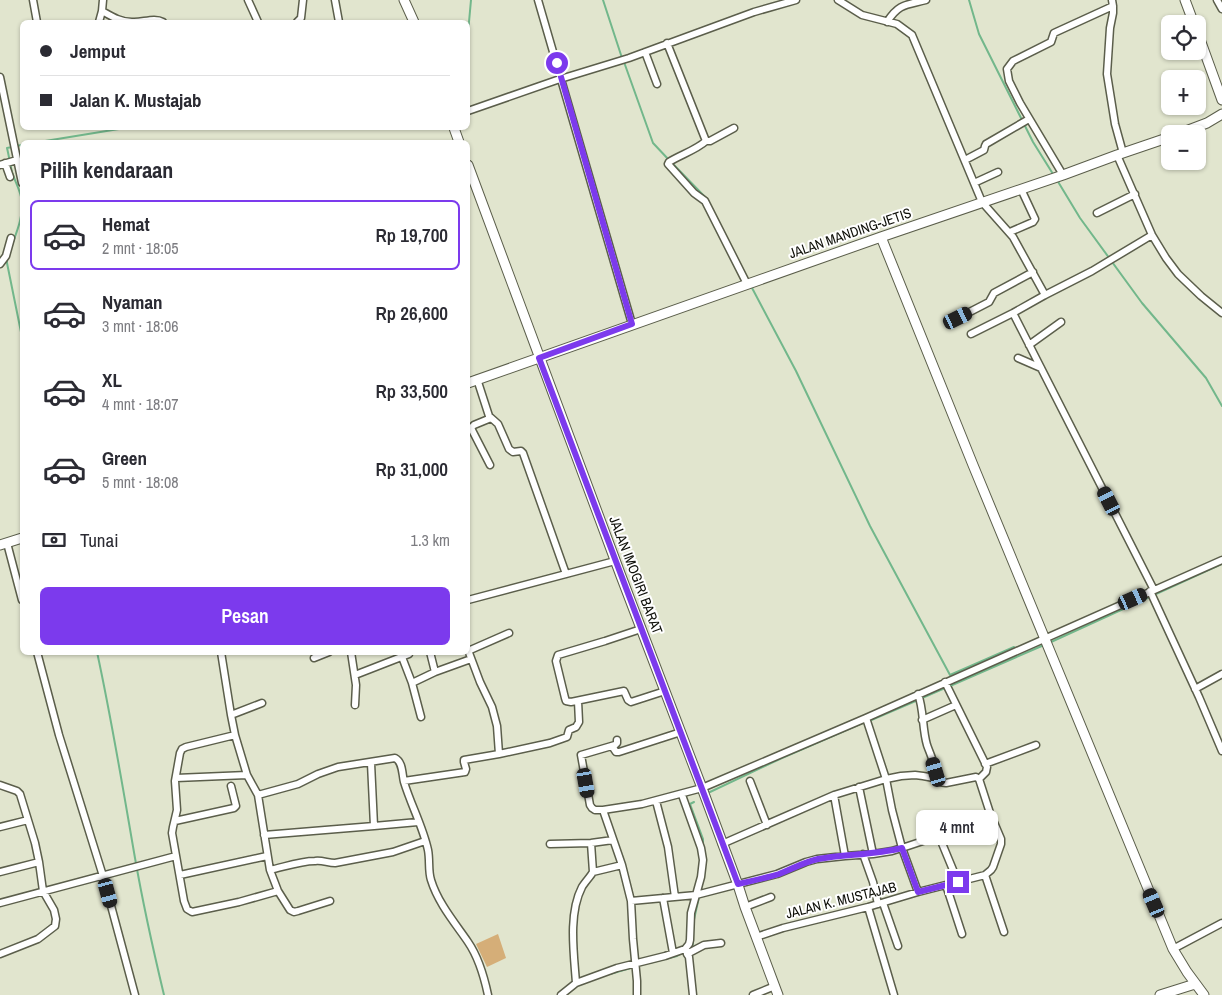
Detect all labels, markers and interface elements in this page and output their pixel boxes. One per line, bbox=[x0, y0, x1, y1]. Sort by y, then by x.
map controls bbox=[1161, 15, 1206, 170]
button: locate bbox=[1161, 15, 1206, 60]
text: Jemput bbox=[70, 38, 125, 64]
route start bbox=[546, 52, 568, 74]
button: + bbox=[1161, 70, 1206, 115]
text: Jalan K. Mustajab bbox=[70, 87, 202, 113]
button: − bbox=[1161, 125, 1206, 170]
text: Pilih kendaraan bbox=[40, 155, 173, 185]
street label: JALAN MANDING-JETIS bbox=[786, 204, 914, 262]
text: Hemat bbox=[102, 211, 150, 237]
icon: car bbox=[42, 213, 87, 258]
text: Rp 19,700 bbox=[376, 222, 448, 248]
text: 2 mnt · 18:05 bbox=[102, 237, 179, 259]
text: Nyaman bbox=[102, 289, 163, 315]
icon: car bbox=[42, 291, 87, 336]
text: Rp 26,600 bbox=[376, 300, 448, 326]
car bbox=[941, 305, 974, 331]
text: 3 mnt · 18:06 bbox=[102, 315, 179, 337]
text: XL bbox=[102, 367, 122, 393]
icon: car bbox=[42, 369, 87, 414]
text: Rp 33,500 bbox=[376, 378, 448, 404]
text: 4 mnt · 18:07 bbox=[102, 393, 179, 415]
text: Green bbox=[102, 445, 147, 471]
icon: car bbox=[42, 447, 87, 492]
text: Rp 31,000 bbox=[376, 456, 448, 482]
text: 5 mnt · 18:08 bbox=[102, 471, 179, 493]
car bbox=[1095, 484, 1122, 518]
street label: JALAN IMOGIRI BARAT bbox=[605, 513, 667, 637]
icon: cash bbox=[40, 526, 68, 554]
text: Tunai bbox=[80, 527, 119, 553]
text: 1.3 km bbox=[411, 529, 450, 551]
car bbox=[1116, 586, 1149, 612]
button: Pesan bbox=[40, 587, 450, 645]
car bbox=[924, 755, 947, 789]
car bbox=[576, 767, 595, 799]
callout: 4 mnt bbox=[917, 810, 999, 844]
text: 4 mnt bbox=[940, 816, 974, 838]
route end bbox=[947, 871, 969, 893]
car bbox=[96, 877, 119, 909]
street label: JALAN K. MUSTAJAB bbox=[784, 877, 899, 922]
car bbox=[1141, 886, 1166, 920]

